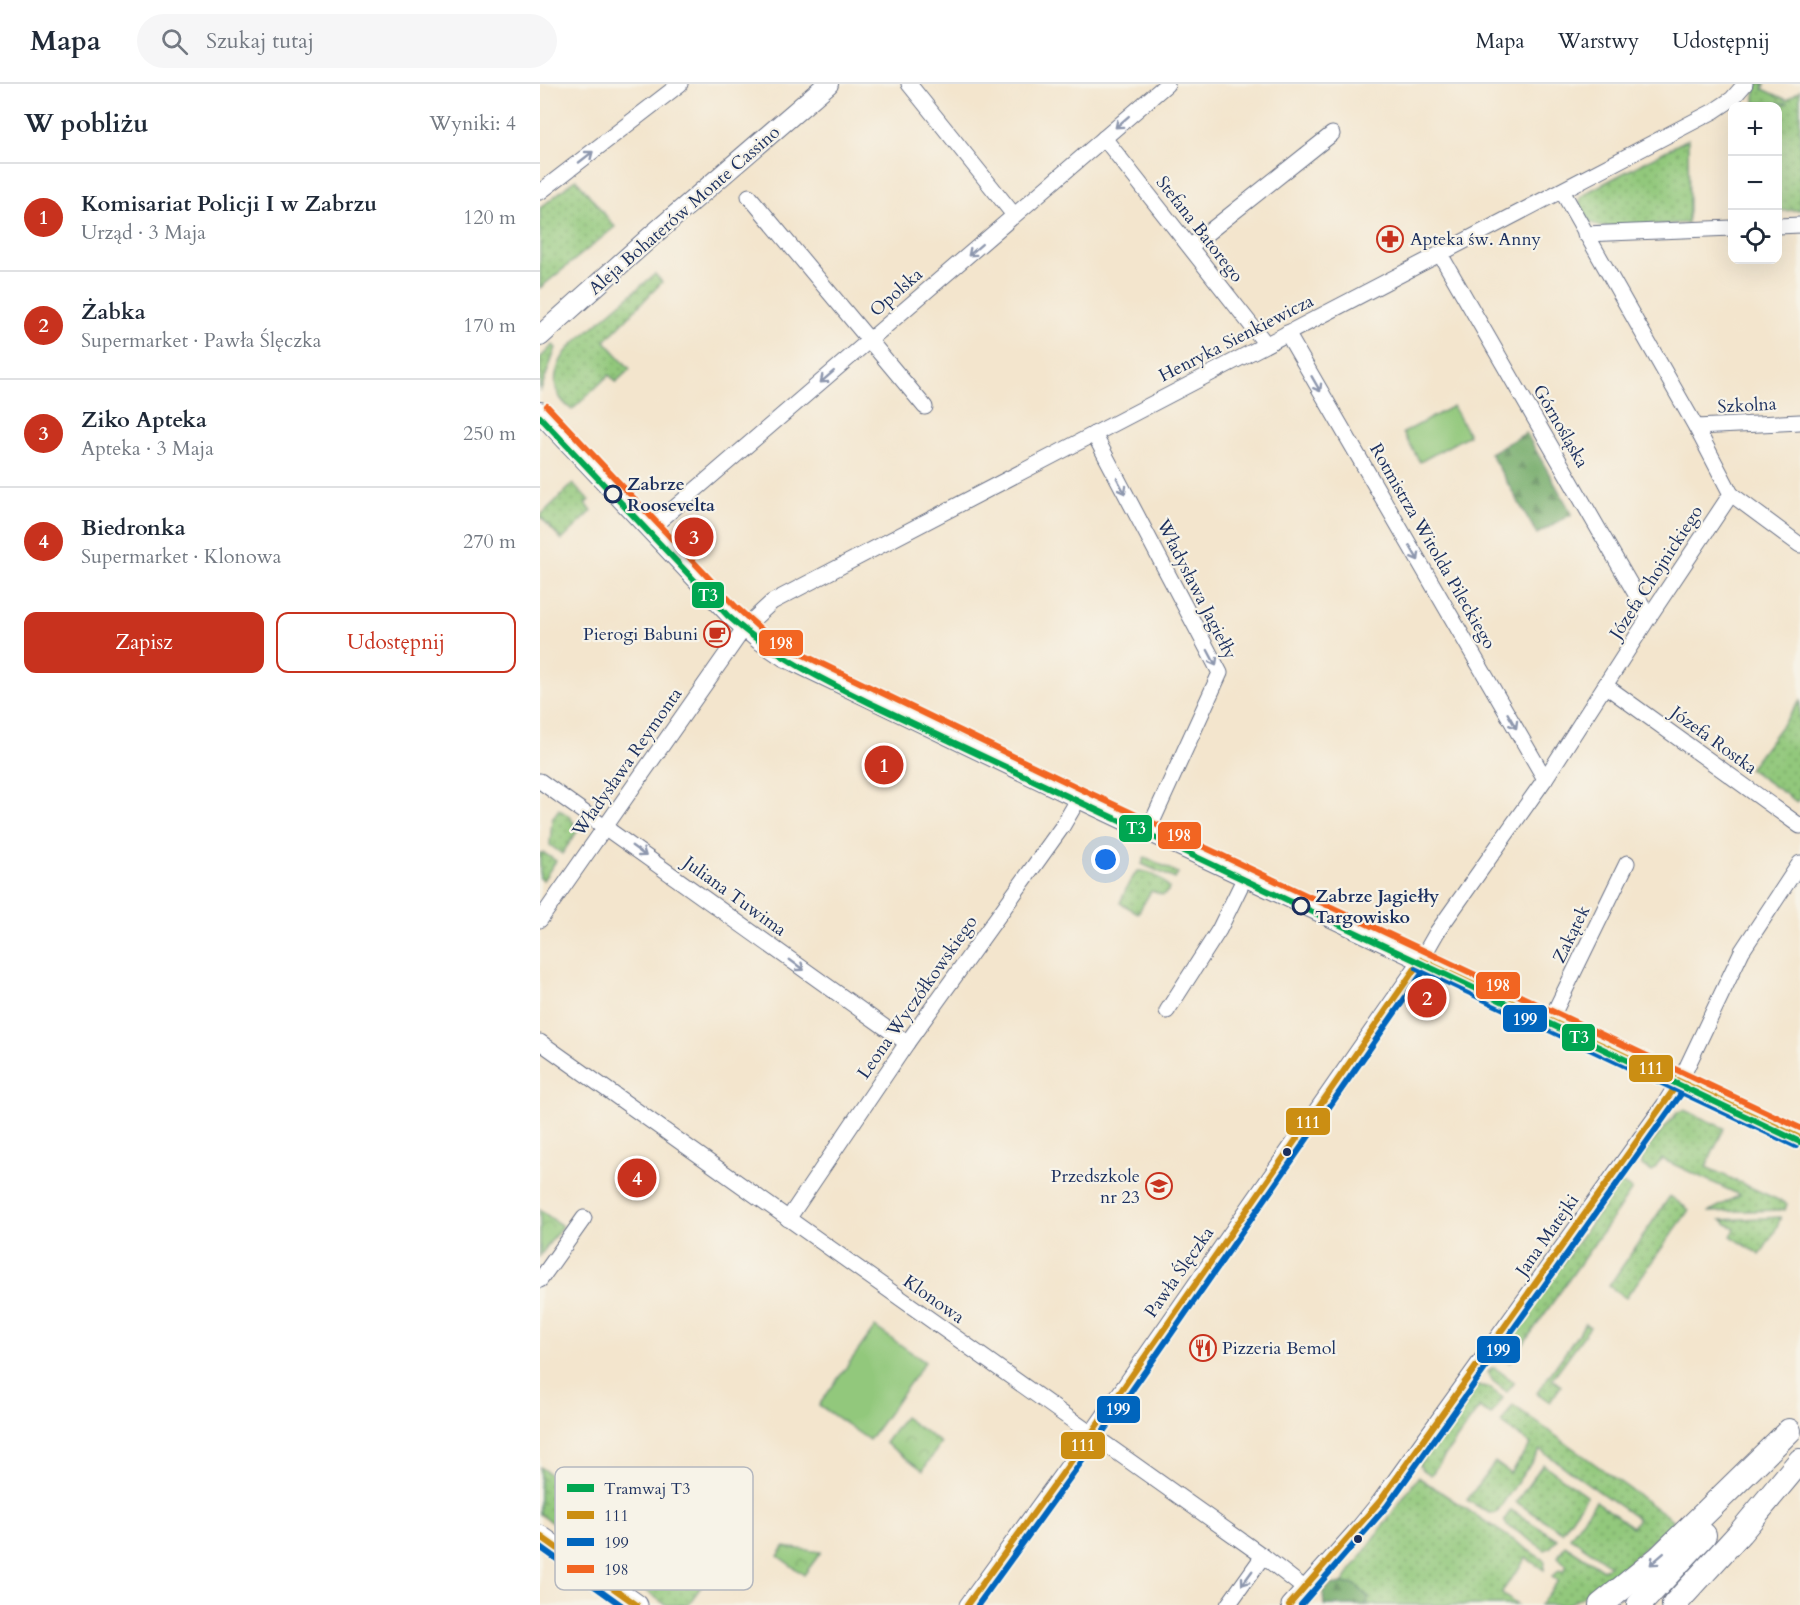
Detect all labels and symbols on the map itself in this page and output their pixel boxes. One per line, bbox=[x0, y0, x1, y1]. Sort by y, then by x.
one-way arrow bbox=[1115, 115, 1130, 129]
street label: Aleja Bohaterów Monte Cassino bbox=[583, 120, 786, 301]
one-way arrow bbox=[578, 150, 594, 163]
street label: Stefana Batorego bbox=[1150, 171, 1249, 288]
pharmacy icon: Apteka św. Anny bbox=[1375, 224, 1405, 254]
place label: Apteka św. Anny bbox=[1410, 227, 1542, 252]
one-way arrow bbox=[967, 243, 983, 256]
street label: Opolska bbox=[864, 262, 928, 322]
street label: Henryka Sienkiewicza bbox=[1155, 288, 1318, 388]
one-way arrow bbox=[820, 370, 835, 384]
one-way arrow bbox=[1311, 375, 1323, 392]
street label: Górnośląska bbox=[1527, 380, 1595, 473]
street label: Szkolna bbox=[1717, 391, 1777, 420]
street label: Rotmistrza Witolda Pileckiego bbox=[1363, 439, 1502, 654]
place label: Zabrze Roosevelta bbox=[627, 472, 715, 518]
one-way arrow bbox=[1116, 476, 1127, 494]
marker: Zabrze Roosevelta bbox=[604, 485, 622, 503]
street label: Józefa Chojnickiego bbox=[1602, 500, 1709, 647]
pin: 3 bbox=[674, 514, 714, 560]
street label: Władysława Jagiełły bbox=[1150, 514, 1243, 664]
one-way arrow bbox=[1408, 544, 1420, 561]
line badge: T3 bbox=[691, 581, 725, 609]
text: T3 bbox=[698, 585, 718, 607]
cafe icon: Pierogi Babuni bbox=[702, 619, 732, 649]
place label: Pierogi Babuni bbox=[583, 622, 698, 647]
line badge: 198 bbox=[758, 629, 804, 657]
text: 198 bbox=[769, 633, 793, 655]
one-way arrow bbox=[1206, 649, 1218, 666]
street label: Władysława Reymonta bbox=[566, 683, 688, 843]
street label: Józefa Rostka bbox=[1663, 699, 1762, 780]
one-way arrow bbox=[1506, 713, 1518, 730]
pin: 1 bbox=[864, 742, 904, 788]
line badge: T3 bbox=[1118, 814, 1153, 843]
text: T3 bbox=[1126, 818, 1146, 840]
line badge: 198 bbox=[1157, 821, 1202, 850]
text: 198 bbox=[1167, 825, 1191, 847]
one-way arrow bbox=[630, 845, 647, 857]
your location bbox=[1091, 845, 1120, 874]
street label: Juliana Tuwima bbox=[676, 849, 792, 942]
place label: Zabrze Jagiełły Targowisko bbox=[1315, 884, 1440, 930]
marker: Zabrze Jagiełły Targowisko bbox=[1292, 897, 1310, 915]
street label: Zakątek bbox=[1547, 901, 1596, 967]
street label: Leona Wyczółkowskiego bbox=[851, 910, 984, 1084]
one-way arrow bbox=[789, 959, 805, 971]
line badge: 198 bbox=[1475, 971, 1521, 1000]
text: 198 bbox=[1486, 975, 1510, 997]
pin: 2 bbox=[1408, 976, 1446, 1020]
line badge: 199 bbox=[1502, 1004, 1548, 1033]
text: 199 bbox=[1513, 1009, 1537, 1031]
line badge: T3 bbox=[1561, 1023, 1596, 1052]
text: T3 bbox=[1569, 1027, 1589, 1049]
line badge: 111 bbox=[1628, 1054, 1674, 1083]
text: 111 bbox=[1639, 1058, 1663, 1080]
line badge: 111 bbox=[1285, 1107, 1331, 1136]
text: 111 bbox=[1296, 1112, 1320, 1134]
unlabelled marker bbox=[1281, 1146, 1293, 1158]
pin: 4 bbox=[618, 1156, 656, 1200]
place label: Przedszkole nr 23 bbox=[1051, 1164, 1140, 1210]
school or university icon: Przedszkole nr 23 bbox=[1144, 1171, 1174, 1201]
street label: Jana Matejki bbox=[1508, 1189, 1585, 1284]
street label: Pawła Ślęczka bbox=[1139, 1222, 1220, 1323]
street label: Klonowa bbox=[898, 1269, 970, 1330]
restaurant icon: Pizzeria Bemol bbox=[1188, 1333, 1218, 1363]
line badge: 199 bbox=[1476, 1335, 1521, 1364]
place label: Pizzeria Bemol bbox=[1222, 1336, 1337, 1361]
text: 199 bbox=[1486, 1340, 1510, 1362]
line badge: 199 bbox=[1096, 1395, 1141, 1424]
text: 199 bbox=[1106, 1399, 1130, 1421]
line badge: 111 bbox=[1060, 1431, 1106, 1460]
text: 111 bbox=[1071, 1435, 1095, 1457]
legend bbox=[555, 1467, 753, 1590]
text: Tramwaj T3 bbox=[604, 1478, 691, 1500]
text: 111 bbox=[604, 1505, 629, 1527]
text: 199 bbox=[604, 1532, 629, 1554]
unlabelled marker bbox=[1352, 1533, 1364, 1545]
one-way arrow bbox=[1650, 1552, 1665, 1566]
text: 198 bbox=[604, 1559, 629, 1581]
one-way arrow bbox=[1241, 1570, 1253, 1586]

